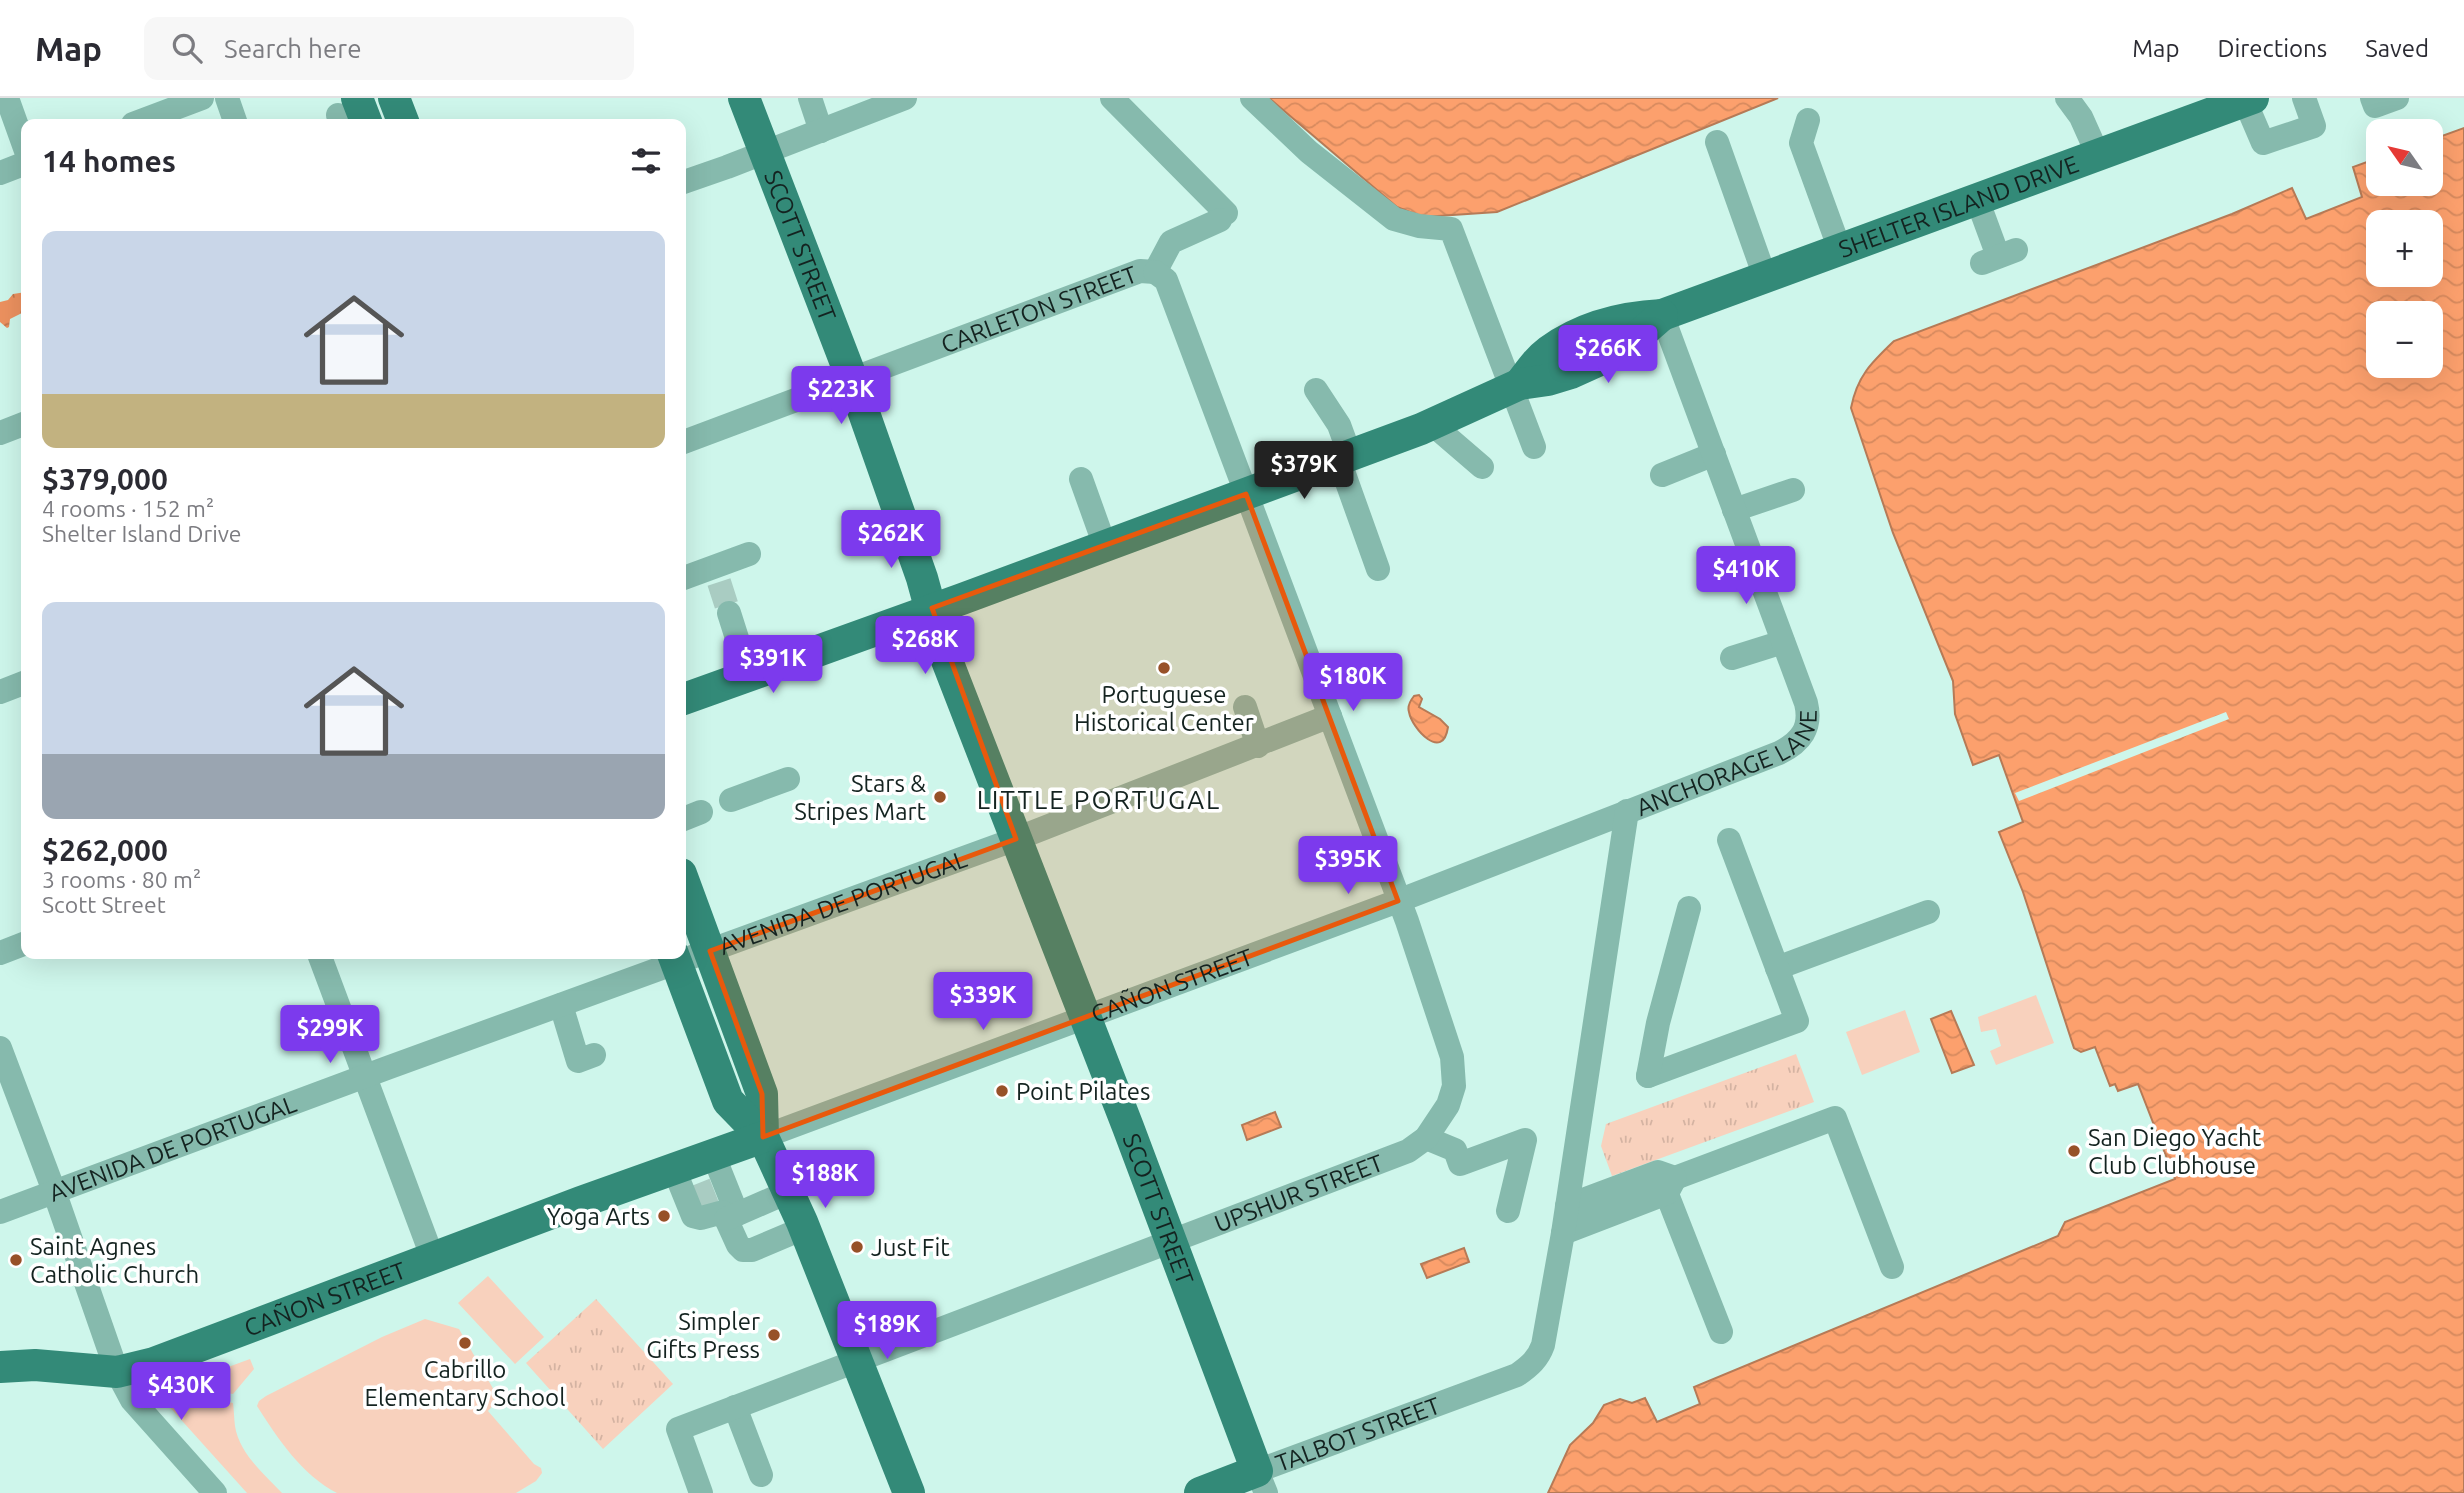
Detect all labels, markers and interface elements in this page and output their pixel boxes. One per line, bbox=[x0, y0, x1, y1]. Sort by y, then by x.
search box bbox=[144, 17, 634, 80]
icon: search bbox=[168, 29, 206, 67]
text: Map bbox=[35, 30, 102, 67]
text: Search here bbox=[224, 34, 362, 63]
text: Map bbox=[2132, 35, 2179, 62]
text: Directions bbox=[2217, 35, 2327, 62]
text: Saved bbox=[2365, 35, 2429, 62]
north arrow bbox=[2366, 119, 2443, 196]
map controls bbox=[2366, 119, 2443, 378]
icon: filters bbox=[627, 142, 665, 180]
text: 14 homes bbox=[42, 144, 176, 178]
street label: SHELTER ISLAND DRIVE bbox=[1835, 150, 2082, 263]
street label: SCOTT STREET bbox=[760, 166, 842, 325]
button: + bbox=[2366, 210, 2443, 287]
street label: CARLETON STREET bbox=[937, 260, 1140, 358]
icon: home bbox=[291, 277, 417, 403]
button: − bbox=[2366, 301, 2443, 378]
pin: $266K bbox=[1559, 326, 1657, 385]
text: $266K bbox=[1574, 335, 1642, 360]
pin: $223K bbox=[792, 366, 890, 426]
text: $223K bbox=[807, 376, 875, 401]
pin: $379K bbox=[1255, 442, 1353, 501]
text: $379K bbox=[1270, 451, 1338, 476]
text: $379,000 bbox=[42, 462, 168, 496]
text: 4 rooms · 152 m² bbox=[42, 496, 214, 521]
pin: $262K bbox=[842, 510, 940, 570]
text: $262K bbox=[857, 520, 925, 545]
text: Shelter Island Drive bbox=[42, 521, 242, 546]
pin: $410K bbox=[1697, 546, 1795, 606]
text: $410K bbox=[1712, 556, 1780, 581]
pin: $268K bbox=[876, 616, 974, 676]
text: $268K bbox=[891, 626, 959, 651]
pin: $391K bbox=[724, 636, 822, 695]
text: $391K bbox=[739, 645, 807, 670]
icon: home bbox=[291, 648, 417, 774]
pin: $180K bbox=[1304, 654, 1402, 713]
marker: Portuguese Historical Center bbox=[1156, 660, 1172, 676]
text: $180K bbox=[1319, 663, 1387, 688]
place label: Portuguese Historical Center bbox=[1074, 681, 1254, 736]
street label: ANCHORAGE LANE bbox=[1632, 710, 1821, 821]
place label: Stars & Stripes Mart bbox=[794, 770, 927, 825]
district label: LITTLE PORTUGAL bbox=[977, 785, 1221, 814]
marker: Stars & Stripes Mart bbox=[932, 789, 948, 805]
text: $262,000 bbox=[42, 833, 168, 867]
pin: $395K bbox=[1299, 836, 1397, 896]
street label: AVENIDA DE PORTUGAL bbox=[715, 845, 970, 959]
text: $395K bbox=[1314, 846, 1382, 871]
text: 3 rooms · 80 m² bbox=[42, 867, 201, 892]
text: Scott Street bbox=[42, 892, 166, 917]
street label: CAÑON STREET bbox=[1087, 943, 1256, 1027]
pin: $339K bbox=[934, 972, 1032, 1032]
text: $339K bbox=[949, 982, 1017, 1007]
pin: $299K bbox=[281, 1006, 379, 1065]
text: $299K bbox=[296, 1015, 364, 1040]
place label: Point Pilates bbox=[1016, 1078, 1151, 1105]
marker: Point Pilates bbox=[994, 1083, 1010, 1099]
street label: AVENIDA DE PORTUGAL bbox=[45, 1090, 300, 1206]
place label: San Diego Yacht Club Clubhouse bbox=[2088, 1124, 2262, 1179]
street label: SCOTT STREET bbox=[1118, 1129, 1199, 1288]
marker: San Diego Yacht Club Clubhouse bbox=[2066, 1143, 2082, 1159]
street label: UPSHUR STREET bbox=[1210, 1148, 1387, 1237]
pin: $188K bbox=[776, 1150, 874, 1210]
text: $188K bbox=[791, 1160, 859, 1185]
place label: Yoga Arts bbox=[547, 1203, 650, 1230]
marker: Yoga Arts bbox=[656, 1208, 672, 1224]
place label: Saint Agnes Catholic Church bbox=[30, 1233, 199, 1288]
place label: Just Fit bbox=[871, 1234, 950, 1261]
marker: Just Fit bbox=[849, 1239, 865, 1255]
marker: Saint Agnes Catholic Church bbox=[8, 1252, 24, 1268]
street label: CAÑON STREET bbox=[240, 1256, 409, 1341]
pin: $189K bbox=[838, 1302, 936, 1361]
place label: Simpler Gifts Press bbox=[646, 1308, 760, 1363]
text: $189K bbox=[853, 1311, 921, 1336]
marker: Simpler Gifts Press bbox=[766, 1327, 782, 1343]
marker: Cabrillo Elementary School bbox=[457, 1335, 473, 1351]
place label: Cabrillo Elementary School bbox=[365, 1356, 565, 1411]
pin: $430K bbox=[132, 1362, 230, 1422]
text: $430K bbox=[147, 1372, 215, 1397]
street label: TALBOT STREET bbox=[1272, 1391, 1444, 1477]

